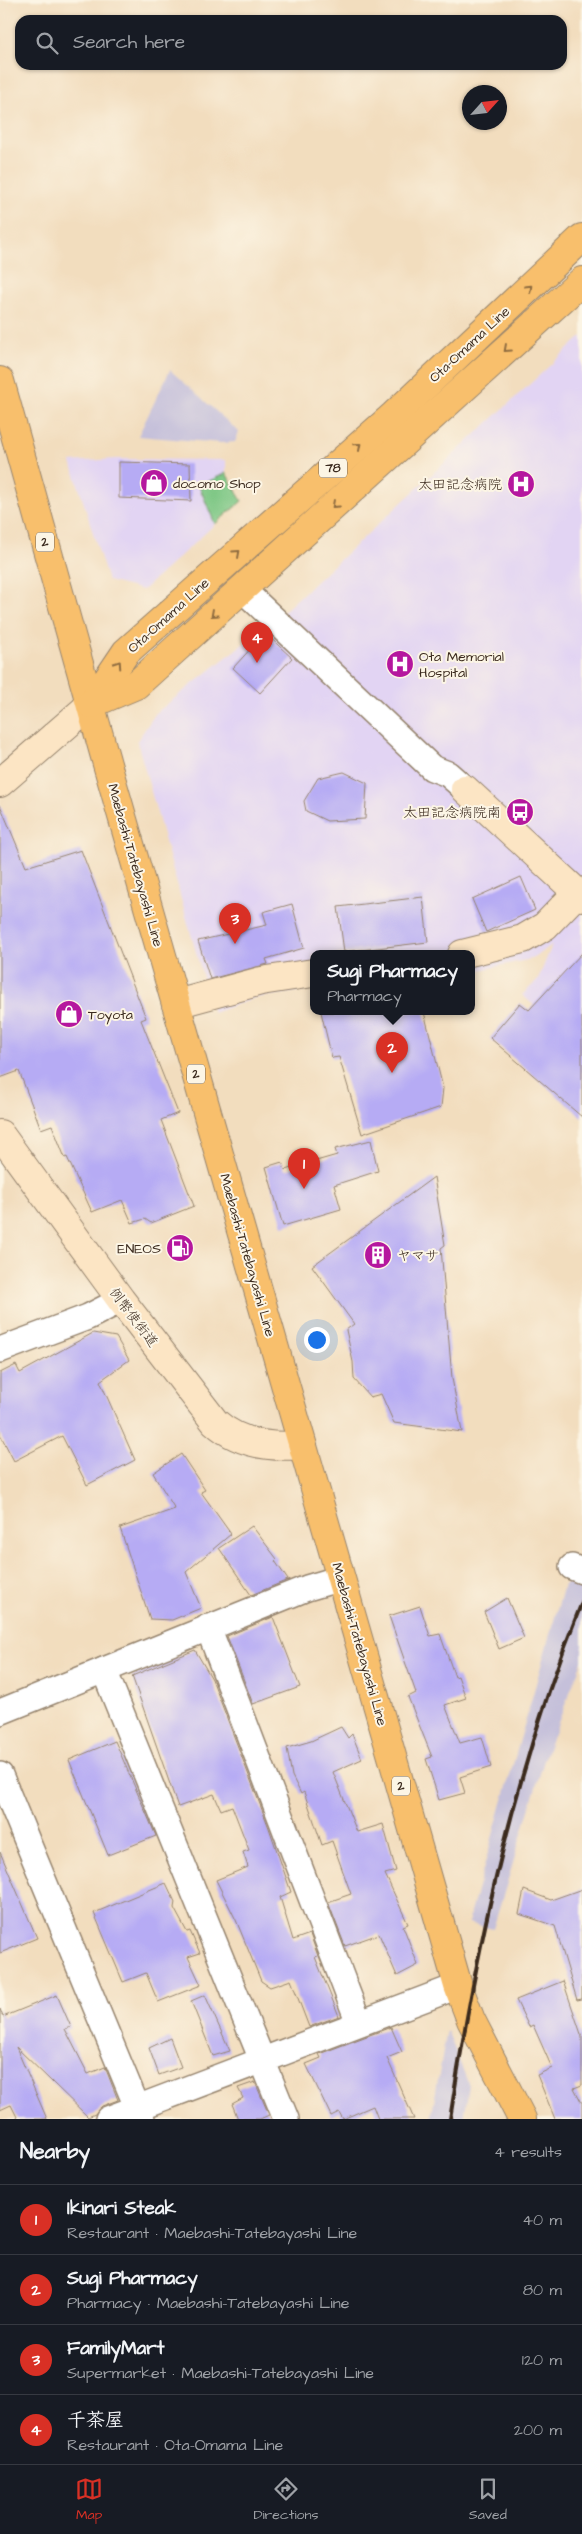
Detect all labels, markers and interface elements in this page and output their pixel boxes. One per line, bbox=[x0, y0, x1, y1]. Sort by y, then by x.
search box bbox=[15, 15, 567, 70]
icon: search bbox=[33, 29, 61, 57]
text: Search here bbox=[73, 29, 185, 56]
north arrow bbox=[462, 85, 507, 130]
one-way arrow bbox=[524, 285, 533, 294]
street label: Ota-Omama Line bbox=[425, 302, 515, 387]
one-way arrow bbox=[504, 343, 513, 352]
one-way arrow bbox=[353, 442, 362, 451]
road number: 78 bbox=[319, 458, 347, 478]
shop icon: docomo Shop bbox=[139, 468, 169, 498]
hospital icon: 太田記念病院 bbox=[506, 469, 536, 499]
place label: docomo Shop bbox=[173, 474, 261, 494]
place label: 太田記念病院 bbox=[418, 475, 502, 495]
one-way arrow bbox=[331, 499, 340, 508]
road number: 2 bbox=[36, 532, 54, 552]
one-way arrow bbox=[231, 550, 240, 559]
street label: Ota-Omama Line bbox=[123, 573, 214, 658]
one-way arrow bbox=[211, 608, 220, 617]
pin: 4 bbox=[241, 622, 273, 663]
place label: Ota Memorial Hospital bbox=[419, 647, 504, 683]
hospital icon: Ota Memorial Hospital bbox=[385, 649, 415, 679]
one-way arrow bbox=[112, 660, 121, 670]
street label: Maebashi-Tatebayashi Line bbox=[102, 781, 168, 949]
bus stop icon: 太田記念病院南 bbox=[505, 797, 535, 827]
place label: 太田記念病院南 bbox=[403, 803, 501, 823]
pin: 3 bbox=[219, 903, 251, 944]
popup bbox=[310, 950, 475, 1015]
text: Sugi Pharmacy bbox=[327, 958, 458, 985]
text: Pharmacy bbox=[327, 985, 402, 1007]
shop icon: Toyota bbox=[54, 999, 84, 1029]
place label: Toyota bbox=[88, 1005, 133, 1025]
pin: 2 bbox=[376, 1032, 408, 1073]
road number: 2 bbox=[187, 1064, 205, 1084]
pin: 1 bbox=[288, 1148, 320, 1189]
street label: Maebashi-Tatebayashi Line bbox=[214, 1171, 280, 1339]
fuel station icon: ENEOS bbox=[165, 1233, 195, 1263]
place label: ENEOS bbox=[117, 1239, 161, 1259]
building icon: ヤマサ bbox=[363, 1240, 393, 1270]
place label: ヤマサ bbox=[397, 1246, 439, 1266]
street label: 例幣使街道 bbox=[104, 1284, 162, 1352]
your location bbox=[304, 1327, 330, 1353]
street label: Maebashi-Tatebayashi Line bbox=[326, 1560, 392, 1728]
road number: 2 bbox=[392, 1776, 410, 1795]
text: Nearby bbox=[20, 2137, 90, 2166]
text: 4 results bbox=[494, 2141, 562, 2163]
text: Ikinari Steak bbox=[67, 2195, 176, 2222]
text: 1 bbox=[35, 2209, 37, 2231]
text: 40 m bbox=[522, 2209, 562, 2231]
text: Restaurant · Maebashi-Tatebayashi Line bbox=[67, 2222, 357, 2244]
text: Sugi Pharmacy bbox=[67, 2265, 198, 2292]
text: 2 bbox=[31, 2279, 41, 2301]
text: 80 m bbox=[523, 2279, 562, 2301]
text: Pharmacy · Maebashi-Tatebayashi Line bbox=[67, 2292, 349, 2314]
text: FamilyMart bbox=[67, 2335, 164, 2362]
text: 3 bbox=[32, 2349, 40, 2371]
text: 120 m bbox=[522, 2349, 562, 2371]
text: Supermarket · Maebashi-Tatebayashi Line bbox=[67, 2362, 374, 2384]
text: 千茶屋 bbox=[67, 2407, 124, 2434]
text: 4 bbox=[31, 2419, 41, 2441]
text: 200 m bbox=[514, 2419, 562, 2441]
text: Restaurant · Ota-Omama Line bbox=[67, 2434, 283, 2456]
tab: Map bbox=[75, 2475, 103, 2525]
tab: Directions bbox=[253, 2475, 318, 2525]
tab: Saved bbox=[469, 2475, 507, 2525]

